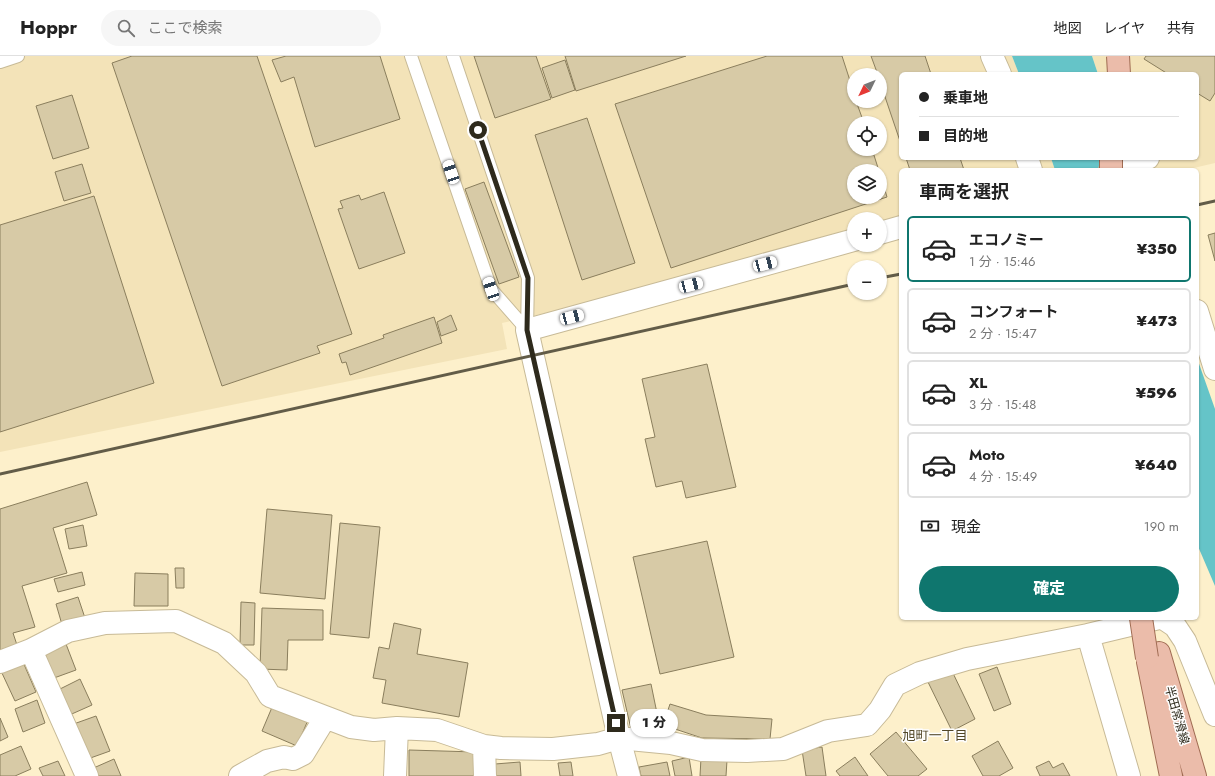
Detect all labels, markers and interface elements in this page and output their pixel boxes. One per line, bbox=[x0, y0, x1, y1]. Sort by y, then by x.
search box bbox=[101, 10, 381, 46]
text: Hoppr bbox=[20, 14, 77, 41]
icon: search bbox=[115, 17, 137, 39]
text: ここで検索 bbox=[147, 17, 222, 39]
text: 地図 bbox=[1053, 18, 1081, 38]
text: レイヤ bbox=[1103, 18, 1145, 38]
text: 共有 bbox=[1167, 18, 1195, 38]
north arrow bbox=[847, 68, 887, 108]
map controls bbox=[847, 68, 887, 300]
text: 乗車地 bbox=[943, 87, 988, 109]
button: locate bbox=[847, 116, 887, 156]
route start bbox=[469, 121, 487, 139]
text: 目的地 bbox=[943, 125, 988, 147]
car bbox=[441, 159, 461, 185]
button: layers bbox=[847, 164, 887, 204]
text: 車両を選択 bbox=[919, 179, 1009, 205]
button: + bbox=[847, 212, 887, 252]
text: エコノミー bbox=[969, 229, 1044, 251]
icon: car bbox=[921, 231, 957, 267]
text: ¥350 bbox=[1137, 238, 1177, 260]
text: 1 分 · 15:46 bbox=[969, 252, 1036, 271]
car bbox=[752, 255, 778, 273]
button: − bbox=[847, 260, 887, 300]
car bbox=[481, 276, 501, 302]
car bbox=[678, 276, 704, 294]
text: コンフォート bbox=[969, 301, 1059, 323]
icon: car bbox=[921, 303, 957, 339]
car bbox=[559, 308, 585, 326]
text: ¥473 bbox=[1137, 310, 1177, 332]
text: 2 分 · 15:47 bbox=[969, 324, 1036, 343]
text: XL bbox=[969, 372, 987, 394]
icon: car bbox=[921, 375, 957, 411]
text: ¥596 bbox=[1136, 382, 1177, 404]
text: 3 分 · 15:48 bbox=[969, 395, 1036, 414]
text: Moto bbox=[969, 444, 1005, 466]
icon: car bbox=[921, 447, 957, 483]
text: ¥640 bbox=[1135, 454, 1177, 476]
text: 4 分 · 15:49 bbox=[969, 467, 1037, 486]
icon: cash bbox=[919, 515, 941, 537]
text: 現金 bbox=[951, 516, 981, 538]
text: 190 m bbox=[1144, 517, 1179, 536]
button: 確定 bbox=[919, 566, 1179, 612]
street label: 半田常滑線 bbox=[1160, 684, 1194, 746]
callout: 1 分 bbox=[630, 709, 678, 737]
text: 1 分 bbox=[642, 713, 666, 732]
route end bbox=[607, 714, 625, 732]
district label: 旭町一丁目 bbox=[902, 726, 968, 745]

